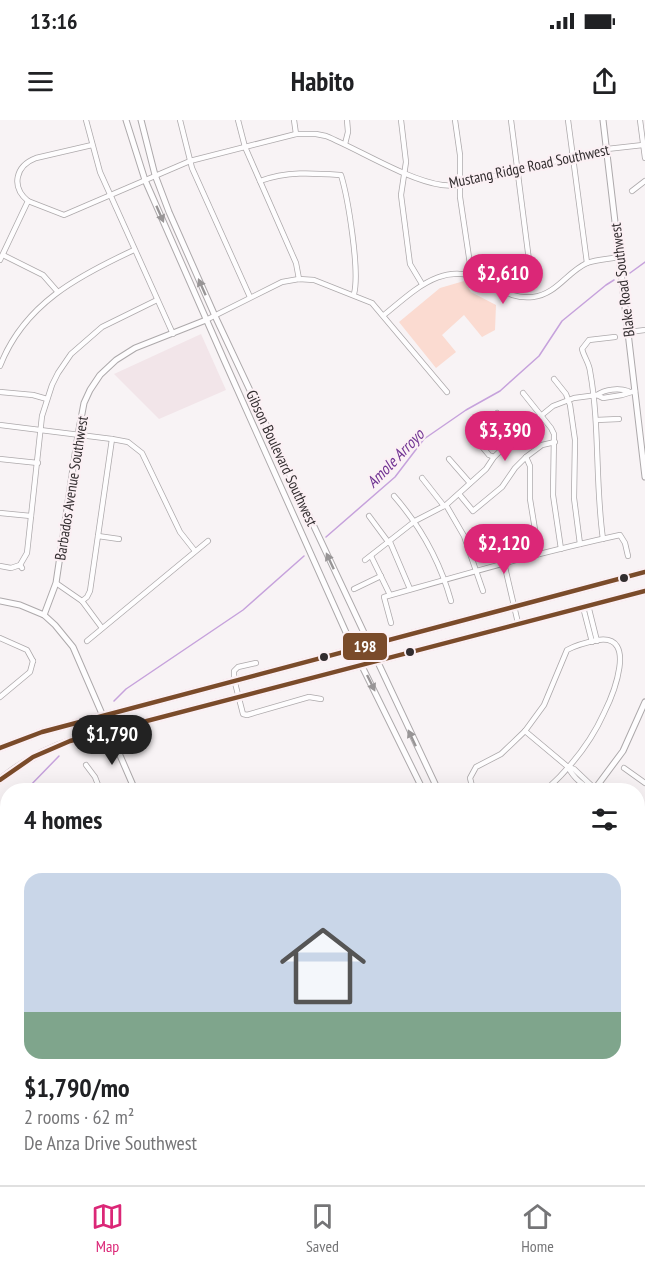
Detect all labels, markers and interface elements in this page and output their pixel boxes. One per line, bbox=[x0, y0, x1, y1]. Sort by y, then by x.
text: 13:16 bbox=[30, 7, 78, 35]
text: Habito bbox=[291, 64, 354, 98]
icon: menu bbox=[24, 65, 57, 98]
icon: share bbox=[588, 65, 621, 98]
street label: Mustang Ridge Road Southwest bbox=[447, 140, 611, 192]
one-way arrow bbox=[155, 206, 165, 224]
street label: Blake Road Southwest bbox=[606, 222, 638, 338]
pin: $2,610 bbox=[454, 254, 552, 305]
text: $2,610 bbox=[477, 260, 529, 286]
one-way arrow bbox=[197, 277, 207, 295]
street label: Gibson Boulevard Southwest bbox=[242, 387, 322, 529]
pin: $3,390 bbox=[456, 411, 554, 462]
street label: Barbados Avenue Southwest bbox=[50, 414, 92, 562]
text: $3,390 bbox=[479, 417, 531, 443]
water label: Amole Arroyo bbox=[362, 424, 429, 492]
pin: $2,120 bbox=[455, 524, 553, 575]
text: $2,120 bbox=[478, 530, 530, 556]
one-way arrow bbox=[325, 552, 335, 570]
unlabelled marker bbox=[618, 572, 630, 584]
line badge: 198 bbox=[342, 632, 388, 661]
text: 198 bbox=[354, 636, 376, 656]
unlabelled marker bbox=[404, 646, 416, 658]
unlabelled marker bbox=[318, 651, 330, 663]
one-way arrow bbox=[367, 674, 376, 691]
pin: $1,790 bbox=[63, 715, 161, 766]
text: $1,790 bbox=[86, 721, 138, 747]
one-way arrow bbox=[408, 729, 418, 747]
text: 4 homes bbox=[24, 803, 102, 836]
icon: filters bbox=[588, 803, 621, 836]
icon: home bbox=[269, 912, 377, 1020]
text: $1,790/mo bbox=[24, 1071, 130, 1104]
text: 2 rooms · 62 m² bbox=[24, 1104, 134, 1130]
text: De Anza Drive Southwest bbox=[24, 1130, 197, 1156]
tab: Map bbox=[91, 1200, 124, 1256]
tab: Saved bbox=[306, 1200, 339, 1256]
tab: Home bbox=[521, 1200, 554, 1256]

